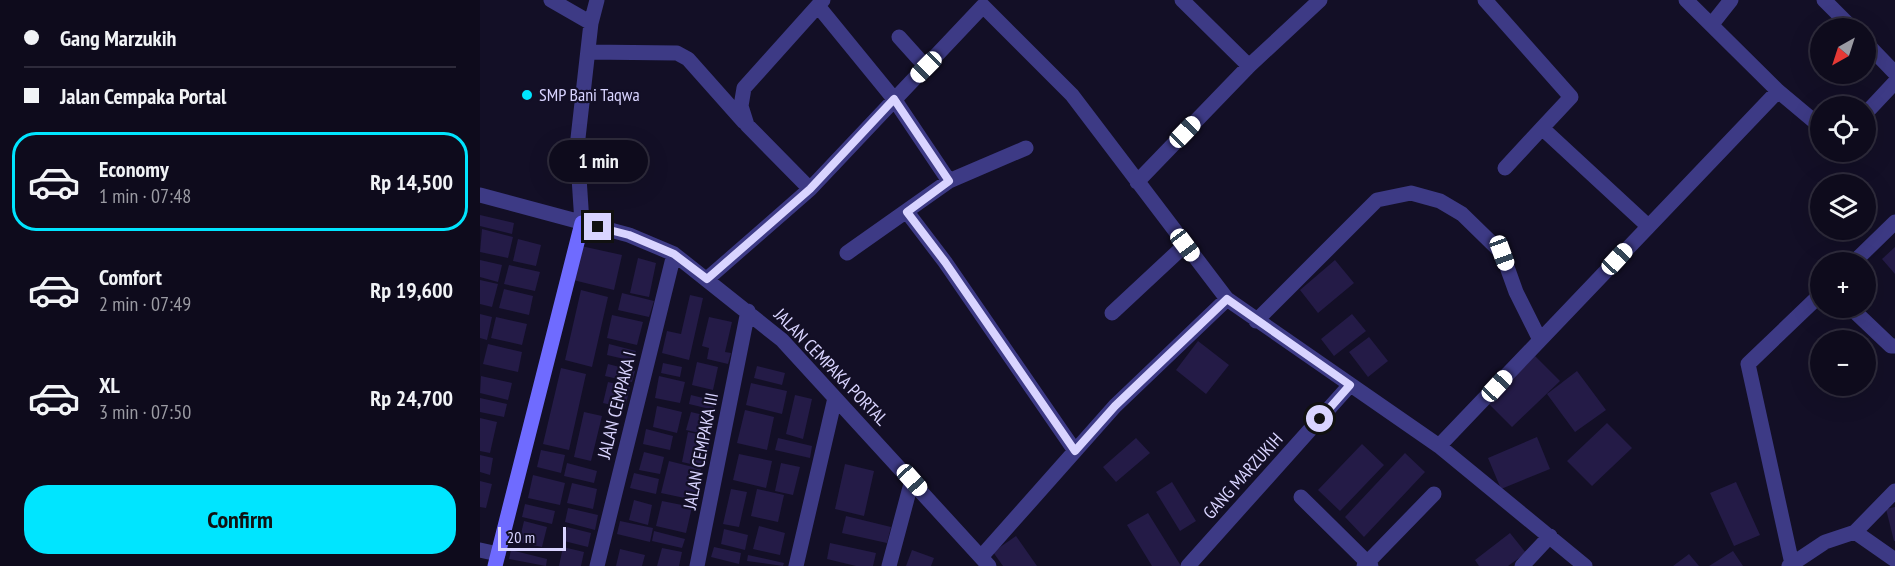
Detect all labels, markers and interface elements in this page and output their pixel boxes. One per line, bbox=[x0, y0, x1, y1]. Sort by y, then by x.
north arrow bbox=[1810, 18, 1876, 84]
map controls bbox=[1810, 18, 1876, 396]
text: Gang Marzukih bbox=[60, 24, 177, 52]
car bbox=[907, 48, 945, 86]
text: Jalan Cempaka Portal bbox=[60, 82, 226, 110]
place label: SMP Bani Taqwa bbox=[539, 83, 640, 106]
marker: SMP Bani Taqwa bbox=[520, 88, 534, 102]
button: locate bbox=[1810, 96, 1876, 162]
car bbox=[1166, 113, 1204, 151]
callout: 1 min bbox=[548, 140, 648, 182]
text: 1 min bbox=[578, 148, 619, 174]
icon: car bbox=[27, 155, 81, 209]
text: Economy bbox=[99, 155, 169, 183]
text: Rp 14,500 bbox=[370, 168, 453, 196]
button: layers bbox=[1810, 174, 1876, 240]
text: 1 min · 07:48 bbox=[99, 183, 191, 209]
route end bbox=[584, 213, 611, 240]
car bbox=[1167, 225, 1203, 265]
car bbox=[1487, 233, 1517, 273]
car bbox=[1598, 240, 1636, 278]
button: + bbox=[1810, 252, 1876, 318]
icon: car bbox=[27, 263, 81, 317]
text: Comfort bbox=[99, 263, 162, 291]
text: Rp 19,600 bbox=[370, 276, 453, 304]
text: 2 min · 07:49 bbox=[99, 291, 191, 317]
street label: JALAN CEMPAKA PORTAL bbox=[769, 302, 894, 431]
button: − bbox=[1810, 330, 1876, 396]
street label: JALAN CEMPAKA I bbox=[592, 349, 641, 462]
car bbox=[1478, 367, 1516, 405]
icon: car bbox=[27, 371, 81, 425]
text: XL bbox=[99, 371, 120, 399]
text: Rp 24,700 bbox=[370, 384, 453, 412]
street label: JALAN CEMPAKA III bbox=[678, 391, 723, 512]
text: 3 min · 07:50 bbox=[99, 399, 191, 425]
route start bbox=[1306, 405, 1333, 432]
street label: GANG MARZUKIH bbox=[1198, 428, 1287, 523]
car bbox=[893, 461, 931, 499]
button: Confirm bbox=[24, 485, 456, 554]
scale bar bbox=[498, 524, 566, 552]
text: 20 m bbox=[507, 527, 535, 547]

